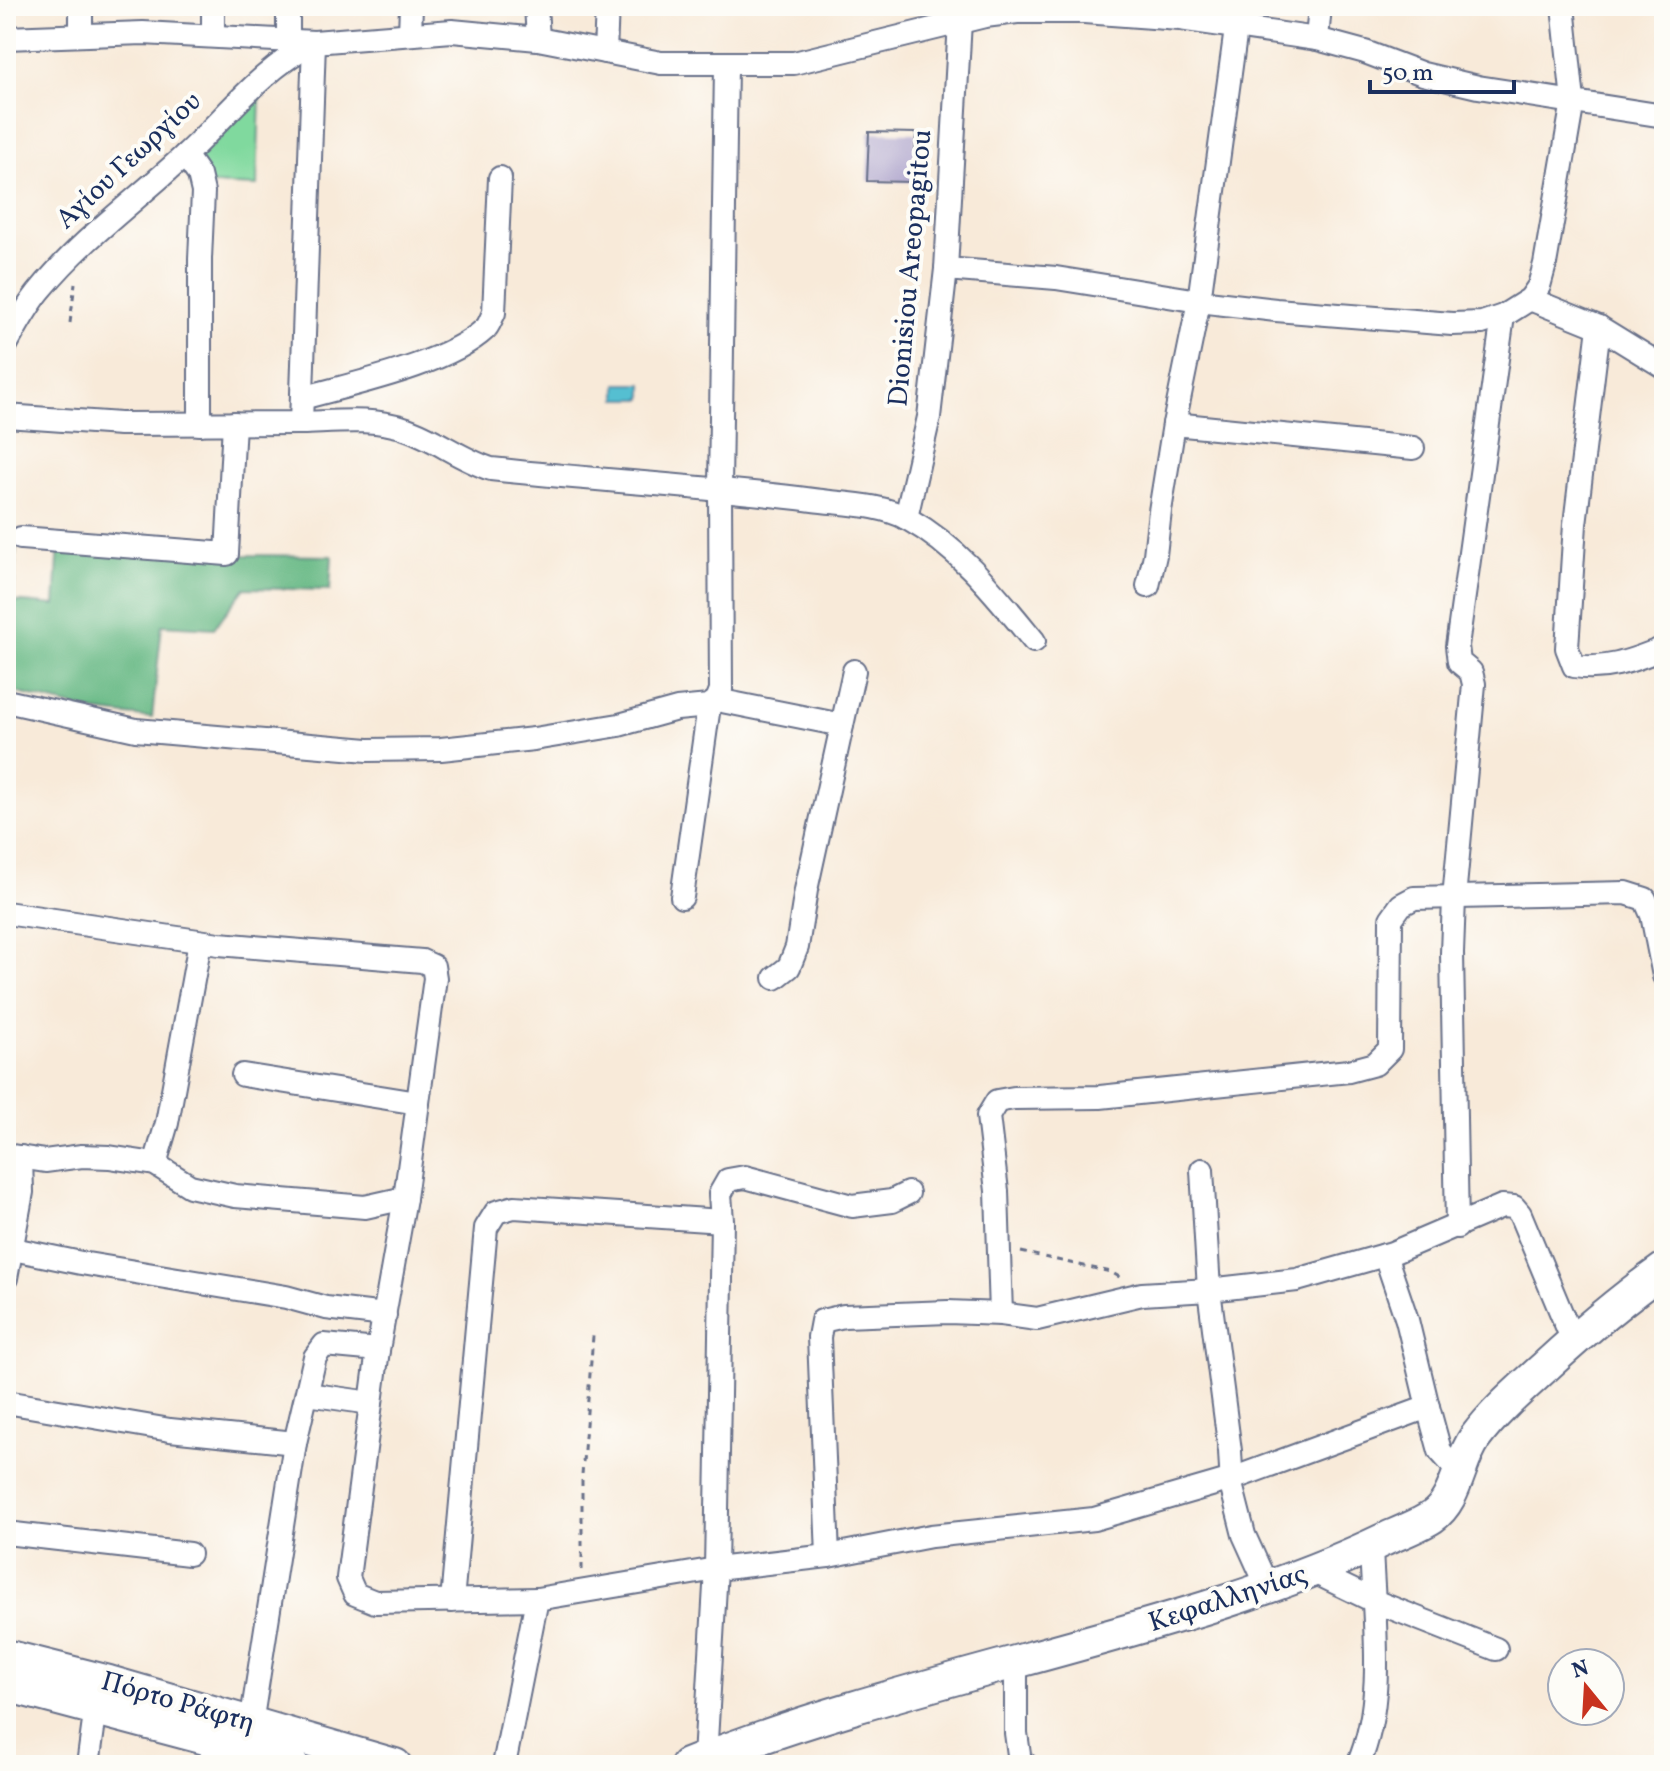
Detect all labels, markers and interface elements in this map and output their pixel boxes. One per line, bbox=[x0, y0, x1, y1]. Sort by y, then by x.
scale bar bbox=[1370, 44, 1514, 94]
text: 50 m bbox=[1382, 57, 1434, 91]
street label: Αγίου Γεωργίου bbox=[48, 83, 210, 239]
street label: Dionisiou Areopagitou bbox=[879, 128, 943, 408]
street label: Κεφαλληνίας bbox=[1144, 1555, 1312, 1643]
north arrow bbox=[1546, 1647, 1626, 1727]
text: N bbox=[1568, 1653, 1593, 1688]
street label: Πόρτο Ράφτη bbox=[96, 1662, 260, 1744]

